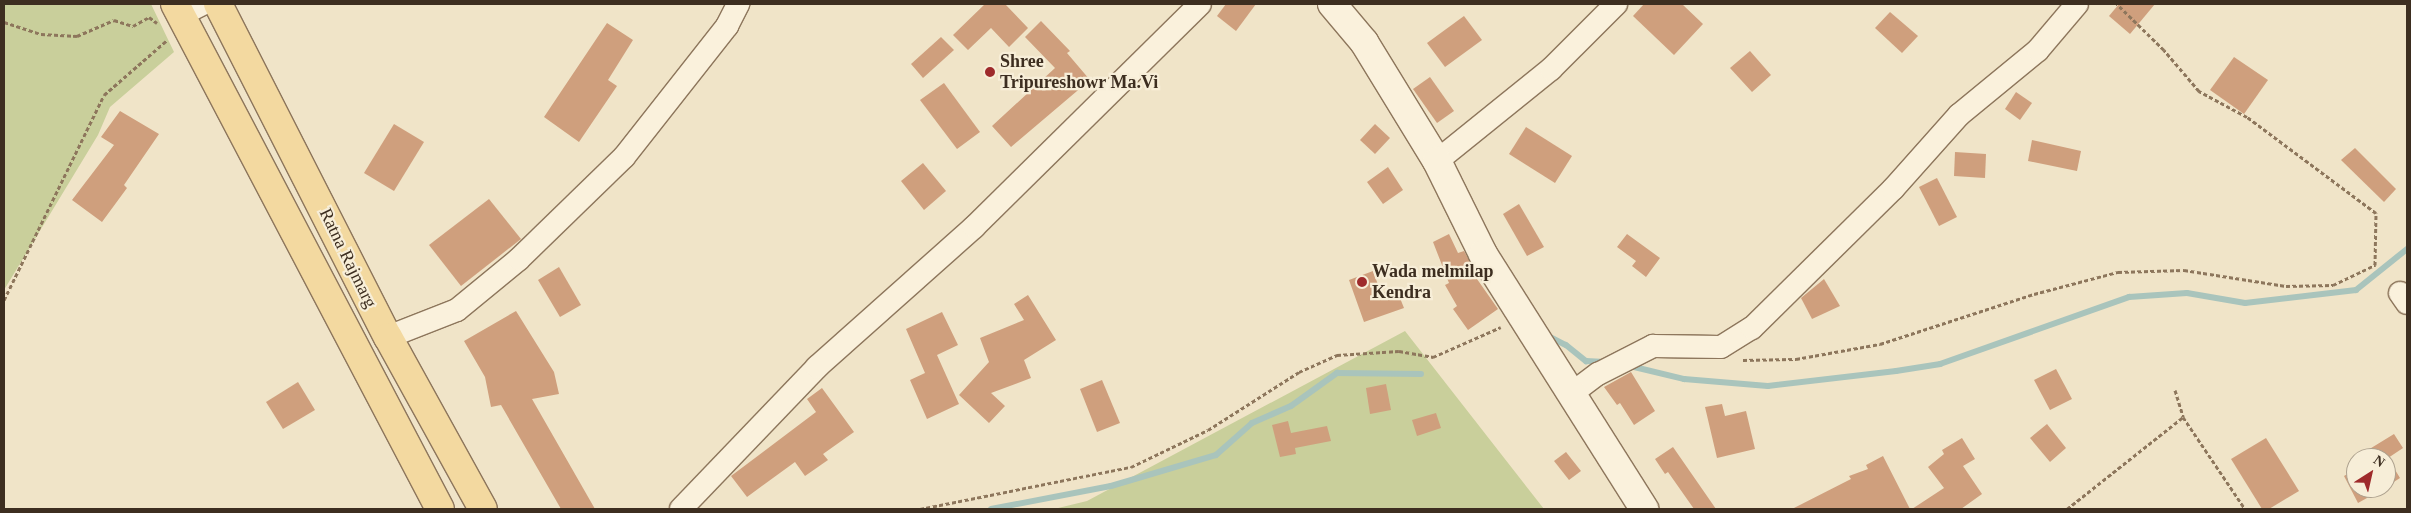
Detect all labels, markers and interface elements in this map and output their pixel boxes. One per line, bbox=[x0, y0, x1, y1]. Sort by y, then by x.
place label: Shree Tripureshowr Ma.Vi bbox=[1000, 51, 1159, 94]
marker: Shree Tripureshowr Ma.Vi bbox=[984, 66, 996, 78]
street label: Ratna Rajmarg bbox=[315, 205, 381, 311]
place label: Wada melmilap Kendra bbox=[1372, 261, 1494, 304]
marker: Wada melmilap Kendra bbox=[1356, 276, 1368, 288]
north arrow bbox=[2346, 448, 2396, 498]
text: N bbox=[2371, 452, 2388, 470]

